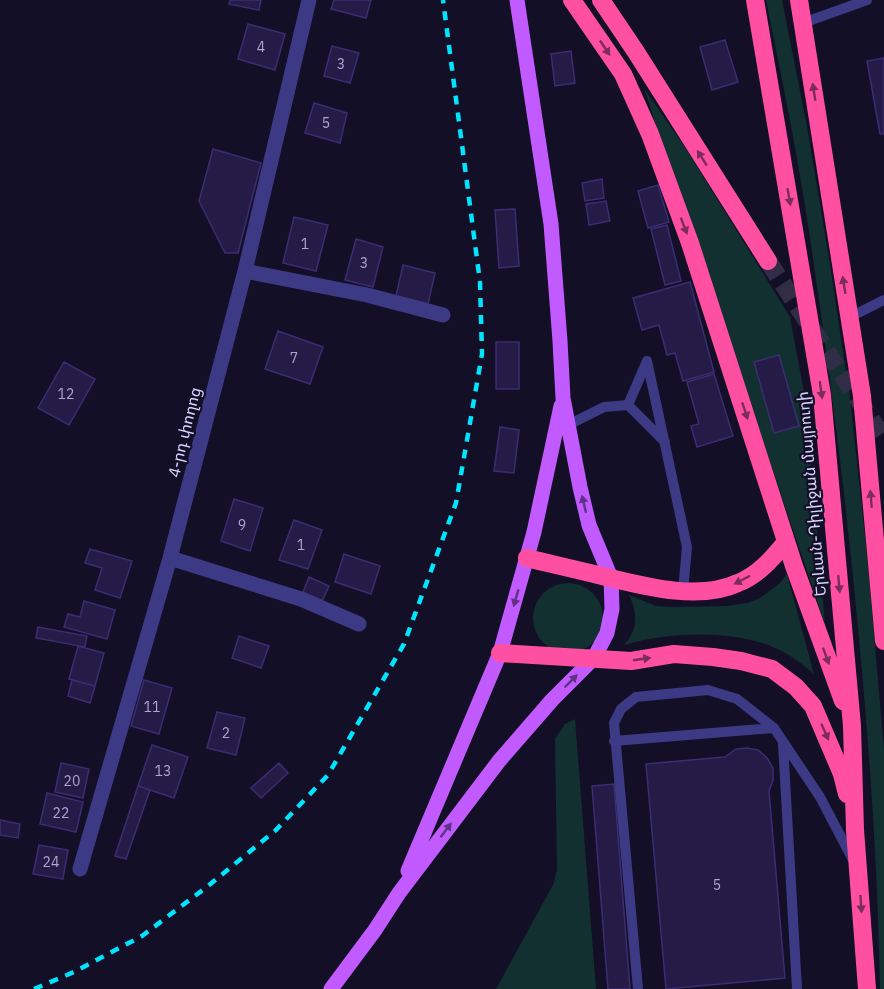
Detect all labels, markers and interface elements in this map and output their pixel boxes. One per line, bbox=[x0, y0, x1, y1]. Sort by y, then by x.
house number: 4 bbox=[257, 38, 265, 56]
one-way arrow bbox=[599, 40, 611, 56]
house number: 3 bbox=[337, 55, 345, 73]
one-way arrow bbox=[809, 82, 818, 101]
house number: 5 bbox=[322, 114, 330, 132]
one-way arrow bbox=[697, 150, 708, 166]
one-way arrow bbox=[785, 188, 794, 207]
one-way arrow bbox=[679, 217, 689, 235]
house number: 1 bbox=[301, 235, 309, 253]
house number: 3 bbox=[360, 254, 368, 272]
one-way arrow bbox=[840, 275, 849, 294]
house number: 7 bbox=[290, 349, 298, 367]
one-way arrow bbox=[817, 380, 826, 399]
house number: 12 bbox=[58, 385, 74, 403]
street label: 4-րդ փողոց bbox=[163, 385, 205, 479]
street label: Երևան-Դիլիջան մայրուղի bbox=[792, 391, 830, 597]
one-way arrow bbox=[740, 402, 750, 420]
one-way arrow bbox=[866, 489, 876, 508]
one-way arrow bbox=[578, 495, 588, 513]
house number: 9 bbox=[238, 516, 246, 534]
house number: 1 bbox=[297, 536, 305, 554]
one-way arrow bbox=[834, 574, 844, 593]
one-way arrow bbox=[733, 575, 750, 585]
one-way arrow bbox=[510, 589, 520, 607]
one-way arrow bbox=[822, 647, 832, 665]
one-way arrow bbox=[633, 655, 652, 664]
one-way arrow bbox=[564, 674, 578, 688]
house number: 11 bbox=[144, 698, 160, 716]
house number: 2 bbox=[222, 724, 230, 742]
one-way arrow bbox=[820, 724, 830, 742]
house number: 13 bbox=[155, 762, 171, 780]
house number: 20 bbox=[64, 772, 80, 790]
house number: 22 bbox=[53, 804, 69, 822]
one-way arrow bbox=[440, 822, 452, 838]
house number: 24 bbox=[43, 853, 59, 871]
house number: 5 bbox=[713, 876, 721, 894]
one-way arrow bbox=[856, 894, 865, 913]

